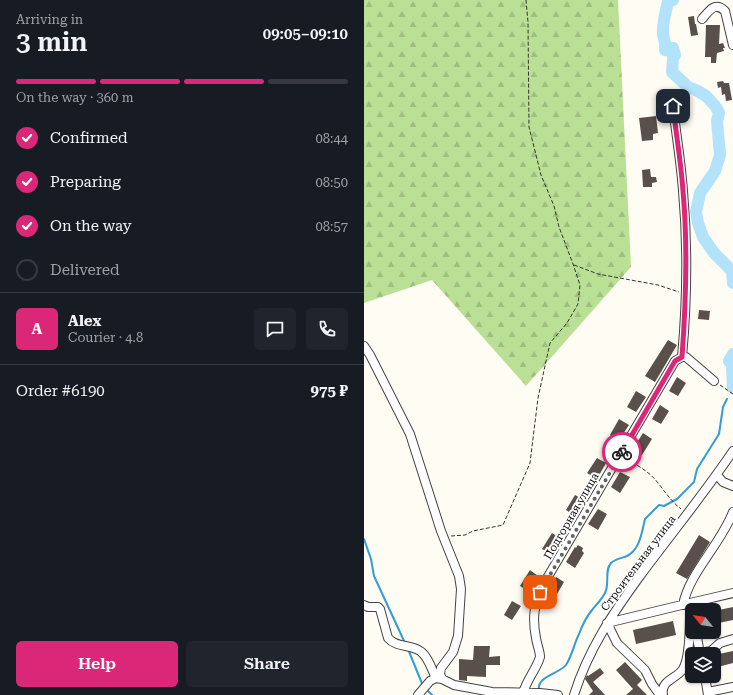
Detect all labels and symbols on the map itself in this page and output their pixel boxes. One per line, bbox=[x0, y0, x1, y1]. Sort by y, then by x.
pin bbox=[656, 89, 690, 123]
courier bbox=[602, 432, 642, 472]
street label: Подгорная улица bbox=[541, 471, 602, 562]
street label: Строительная улица bbox=[598, 513, 679, 614]
pin bbox=[523, 575, 557, 609]
north arrow bbox=[685, 603, 721, 639]

